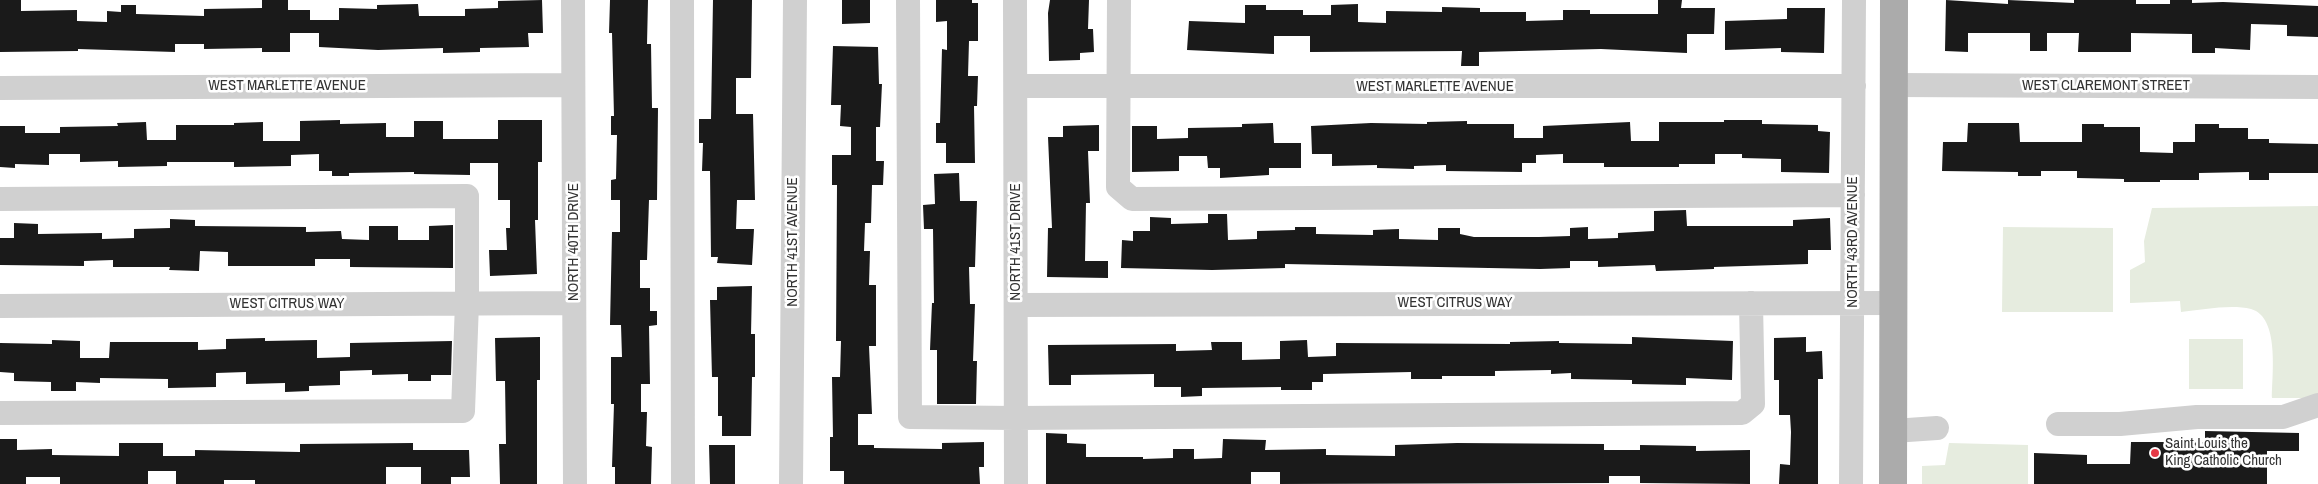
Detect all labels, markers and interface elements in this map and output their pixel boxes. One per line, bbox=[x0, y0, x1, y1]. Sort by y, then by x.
street label: WEST MARLETTE AVENUE bbox=[208, 77, 366, 95]
street label: WEST CLAREMONT STREET bbox=[2022, 77, 2190, 95]
street label: WEST MARLETTE AVENUE bbox=[1356, 78, 1514, 96]
street label: NORTH 43RD AVENUE bbox=[1844, 176, 1862, 308]
street label: NORTH 41ST AVENUE bbox=[784, 177, 802, 307]
street label: NORTH 40TH DRIVE bbox=[565, 183, 583, 301]
street label: NORTH 41ST DRIVE bbox=[1007, 183, 1025, 301]
street label: WEST CITRUS WAY bbox=[1398, 294, 1512, 312]
street label: WEST CITRUS WAY bbox=[230, 295, 344, 313]
place label: Saint Louis the King Catholic Church bbox=[2165, 435, 2282, 470]
marker: Saint Louis the King Catholic Church bbox=[2149, 447, 2161, 459]

